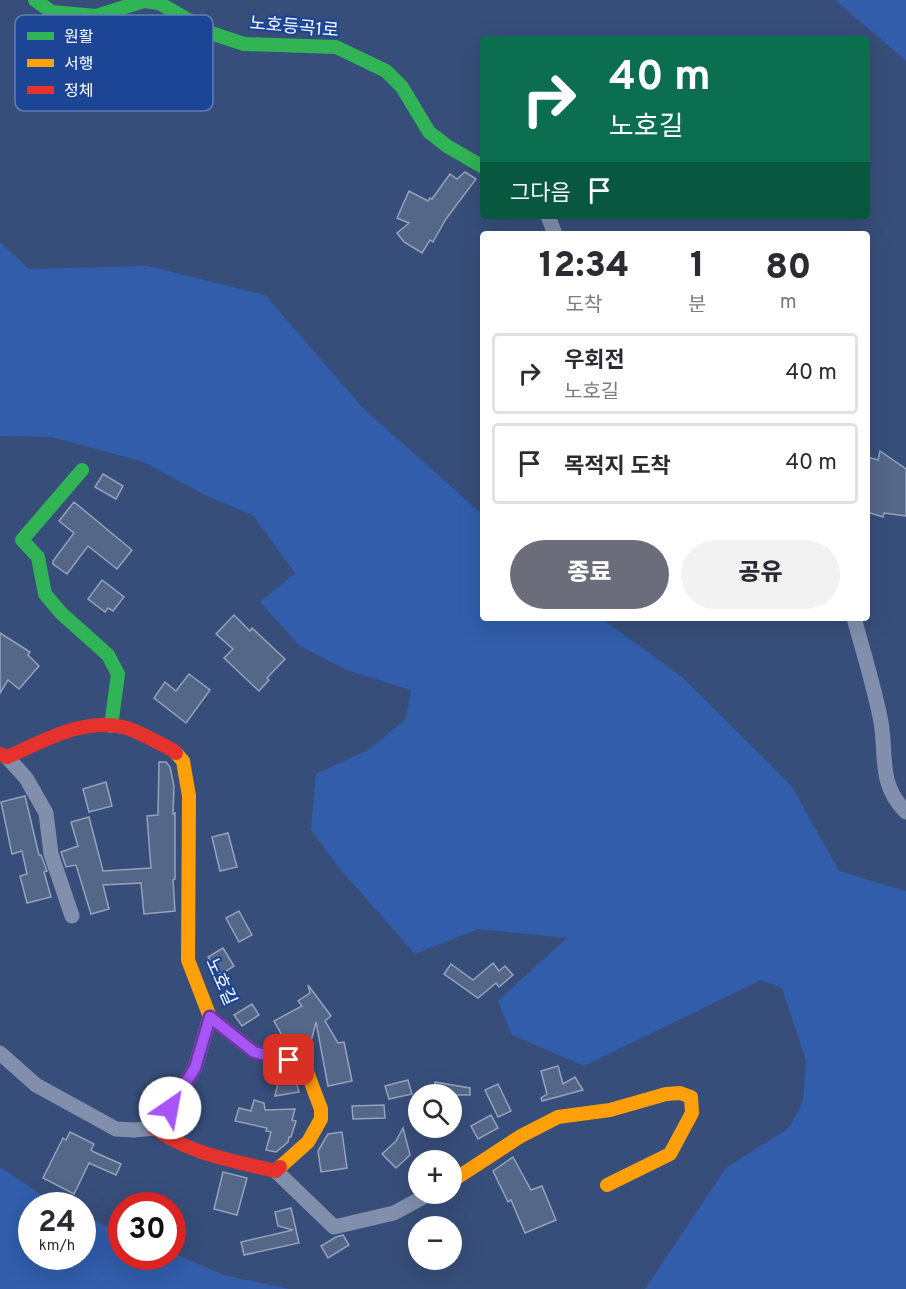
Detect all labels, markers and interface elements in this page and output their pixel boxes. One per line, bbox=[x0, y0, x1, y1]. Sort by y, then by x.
street label: 노호등곡1로 bbox=[248, 13, 340, 43]
legend bbox=[15, 15, 213, 111]
text: 원활 bbox=[64, 28, 94, 48]
text: 40 m bbox=[609, 52, 711, 105]
text: 서행 bbox=[64, 55, 93, 75]
icon: right bbox=[510, 60, 588, 138]
text: 정체 bbox=[64, 82, 93, 102]
text: 노호길 bbox=[609, 111, 684, 145]
icon: arrive bbox=[583, 174, 616, 207]
text: 그다음 bbox=[510, 181, 571, 208]
text: 12:34 bbox=[539, 244, 629, 290]
text: 1 bbox=[690, 244, 705, 290]
text: 80 bbox=[765, 246, 811, 292]
text: m bbox=[780, 290, 797, 316]
text: 도착 bbox=[566, 293, 602, 319]
text: 분 bbox=[688, 293, 706, 319]
text: 우회전 bbox=[564, 348, 625, 375]
icon: right bbox=[513, 357, 546, 390]
text: 40 m bbox=[785, 360, 837, 387]
text: 노호길 bbox=[564, 380, 619, 406]
icon: arrive bbox=[513, 447, 546, 480]
text: 40 m bbox=[785, 450, 837, 477]
text: 목적지 도착 bbox=[564, 454, 671, 481]
button: 종료 bbox=[510, 540, 669, 609]
button: 공유 bbox=[681, 540, 840, 609]
street label: 노호길 bbox=[199, 955, 241, 1009]
pin bbox=[263, 1034, 314, 1085]
icon: arrive bbox=[272, 1043, 305, 1076]
position arrow bbox=[138, 1076, 202, 1140]
map controls bbox=[408, 1084, 462, 1270]
button: search bbox=[408, 1084, 462, 1138]
button: + bbox=[408, 1150, 462, 1204]
speed limit sign: 30 bbox=[108, 1192, 186, 1270]
text: 24 bbox=[38, 1205, 76, 1242]
button: − bbox=[408, 1216, 462, 1270]
text: km/h bbox=[39, 1237, 75, 1256]

